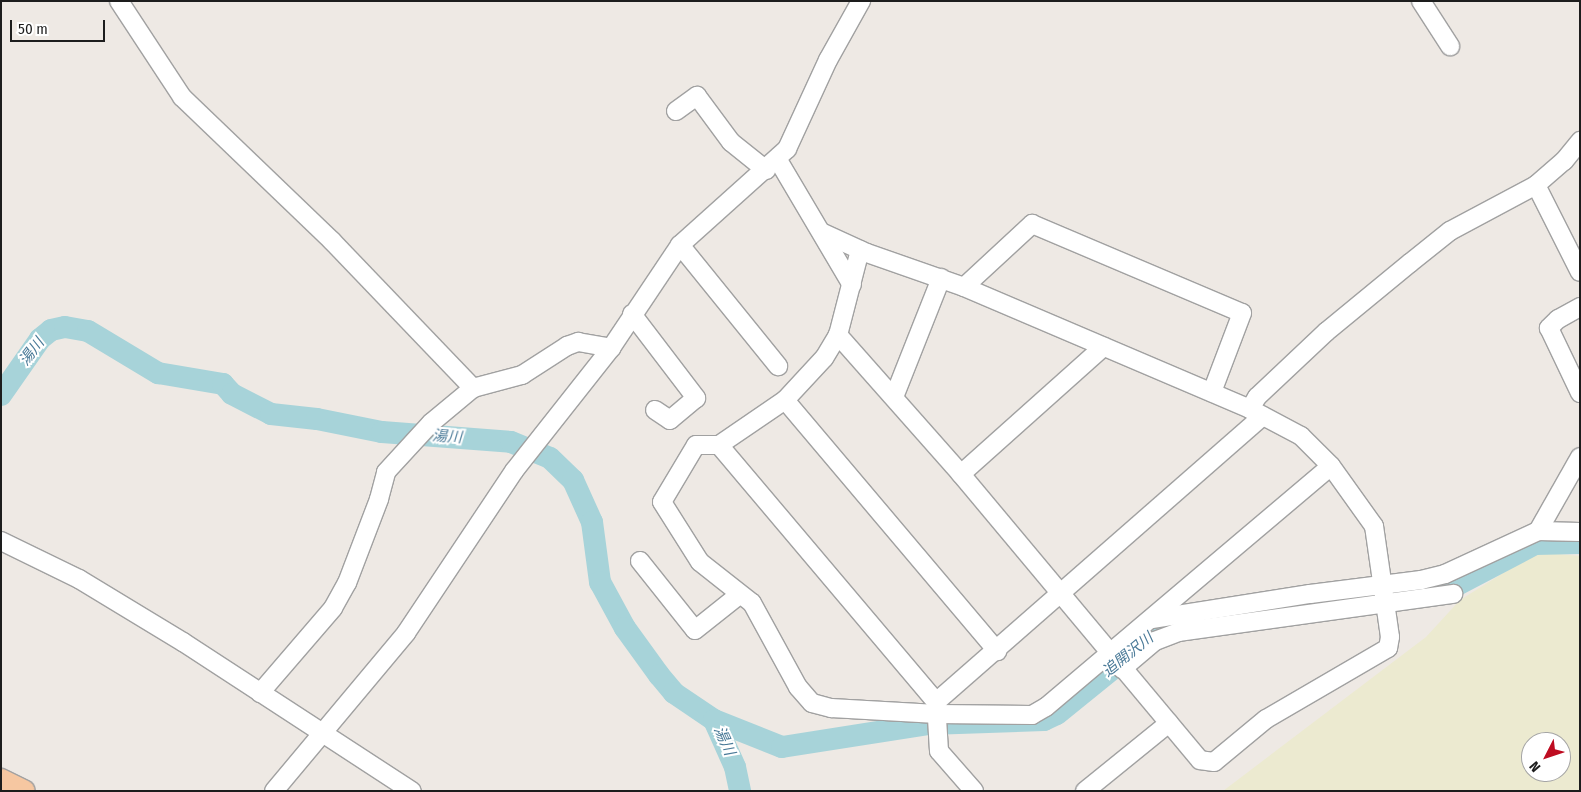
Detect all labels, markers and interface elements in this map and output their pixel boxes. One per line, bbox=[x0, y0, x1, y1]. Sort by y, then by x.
scale bar bbox=[12, 10, 108, 42]
text: 50 m bbox=[18, 20, 48, 38]
water label: 湯川 bbox=[16, 335, 48, 369]
water label: 湯川 bbox=[431, 427, 463, 447]
water label: 追開沢川 bbox=[1099, 629, 1157, 681]
water label: 湯川 bbox=[710, 724, 738, 758]
north arrow bbox=[1521, 732, 1571, 782]
text: N bbox=[1526, 758, 1544, 775]

